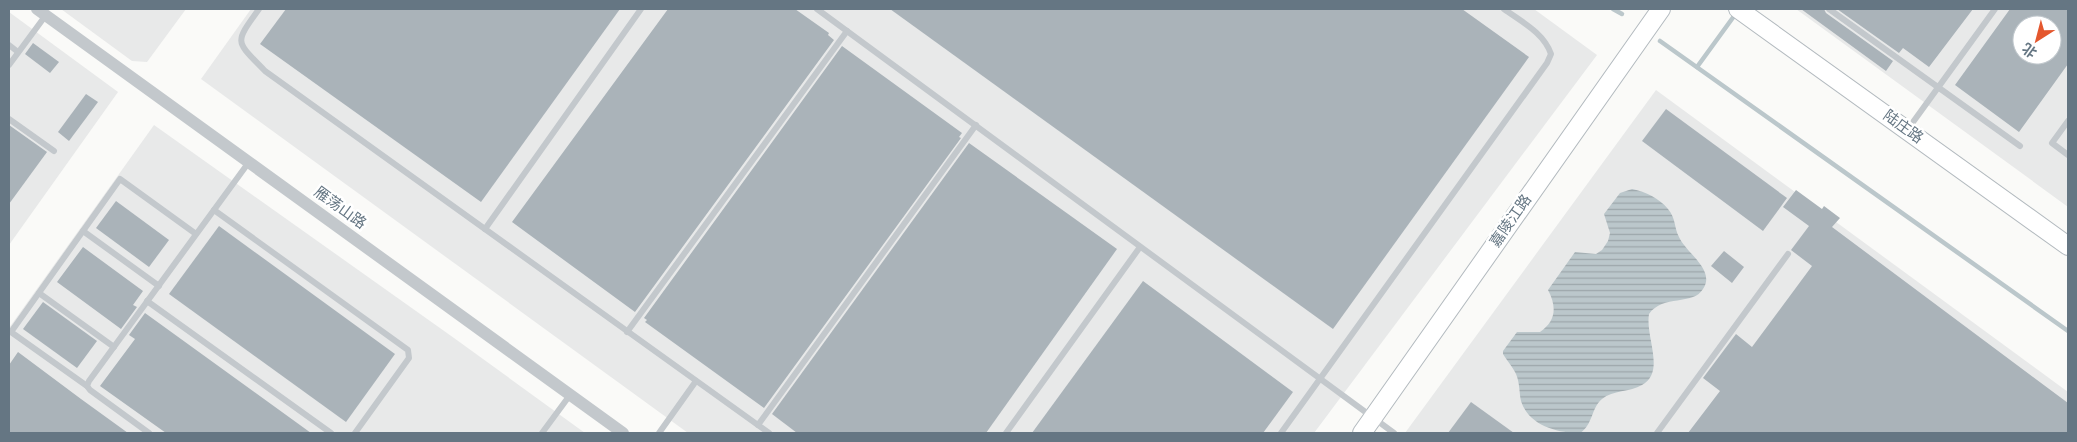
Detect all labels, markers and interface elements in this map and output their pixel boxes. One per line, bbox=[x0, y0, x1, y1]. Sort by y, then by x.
north arrow bbox=[2012, 15, 2062, 65]
text: 北 bbox=[2018, 38, 2041, 62]
street label: 陆庄路 bbox=[1879, 105, 1927, 149]
street label: 雁荡山路 bbox=[310, 182, 370, 234]
street label: 嘉陵江路 bbox=[1485, 190, 1537, 252]

